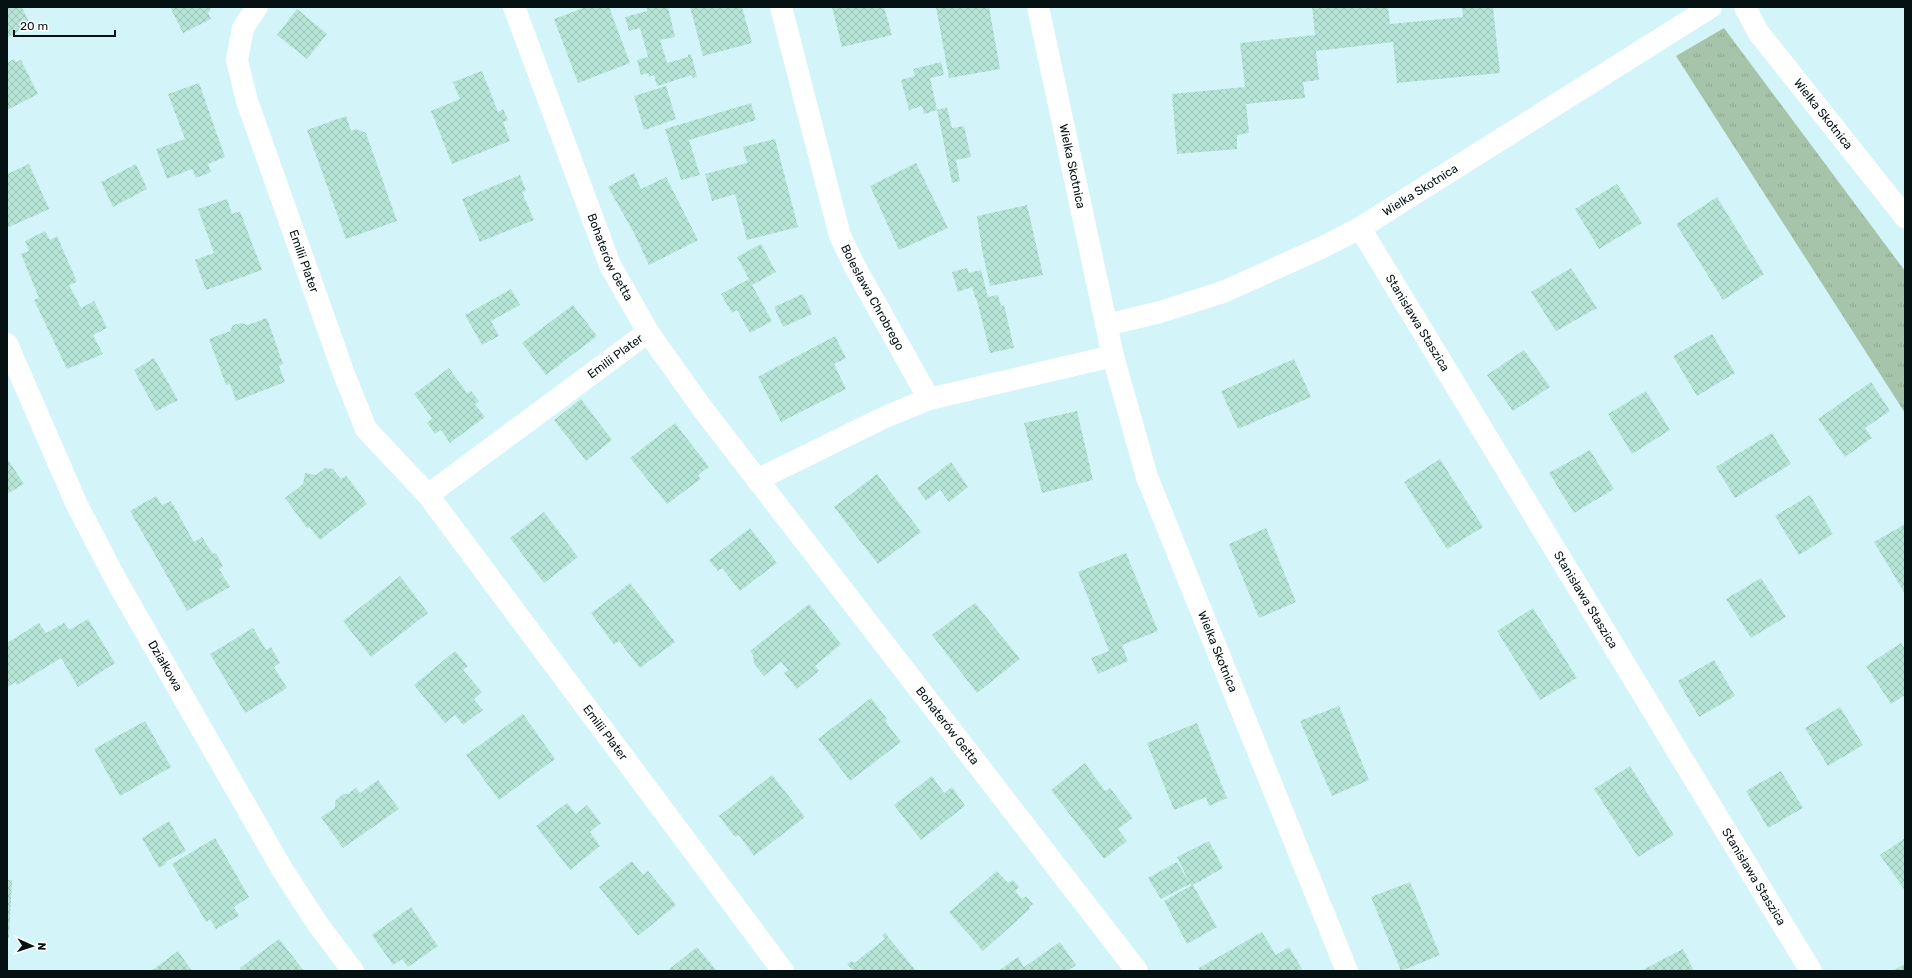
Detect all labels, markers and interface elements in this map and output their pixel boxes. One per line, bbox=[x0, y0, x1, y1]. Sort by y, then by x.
scale bar bbox=[14, 12, 115, 38]
text: 20 m bbox=[20, 19, 48, 33]
street label: Wielka Skotnica bbox=[1791, 76, 1856, 152]
street label: Wielka Skotnica bbox=[1056, 123, 1088, 210]
street label: Wielka Skotnica bbox=[1380, 161, 1460, 219]
street label: Bohaterów Getta bbox=[584, 211, 636, 303]
street label: Emilii Plater bbox=[286, 228, 322, 295]
street label: Bolesława Chrobrego bbox=[838, 242, 907, 353]
street label: Stanisława Staszica bbox=[1383, 272, 1452, 374]
street label: Emilii Plater bbox=[585, 331, 646, 381]
street label: Stanisława Staszica bbox=[1551, 549, 1621, 651]
street label: Wielka Skotnica bbox=[1195, 609, 1240, 694]
street label: Działkowa bbox=[145, 638, 185, 694]
street label: Bohaterów Getta bbox=[913, 684, 982, 767]
street label: Emilii Plater bbox=[580, 702, 631, 764]
street label: Stanisława Staszica bbox=[1719, 826, 1789, 928]
north arrow bbox=[12, 926, 52, 966]
text: N bbox=[35, 942, 48, 951]

